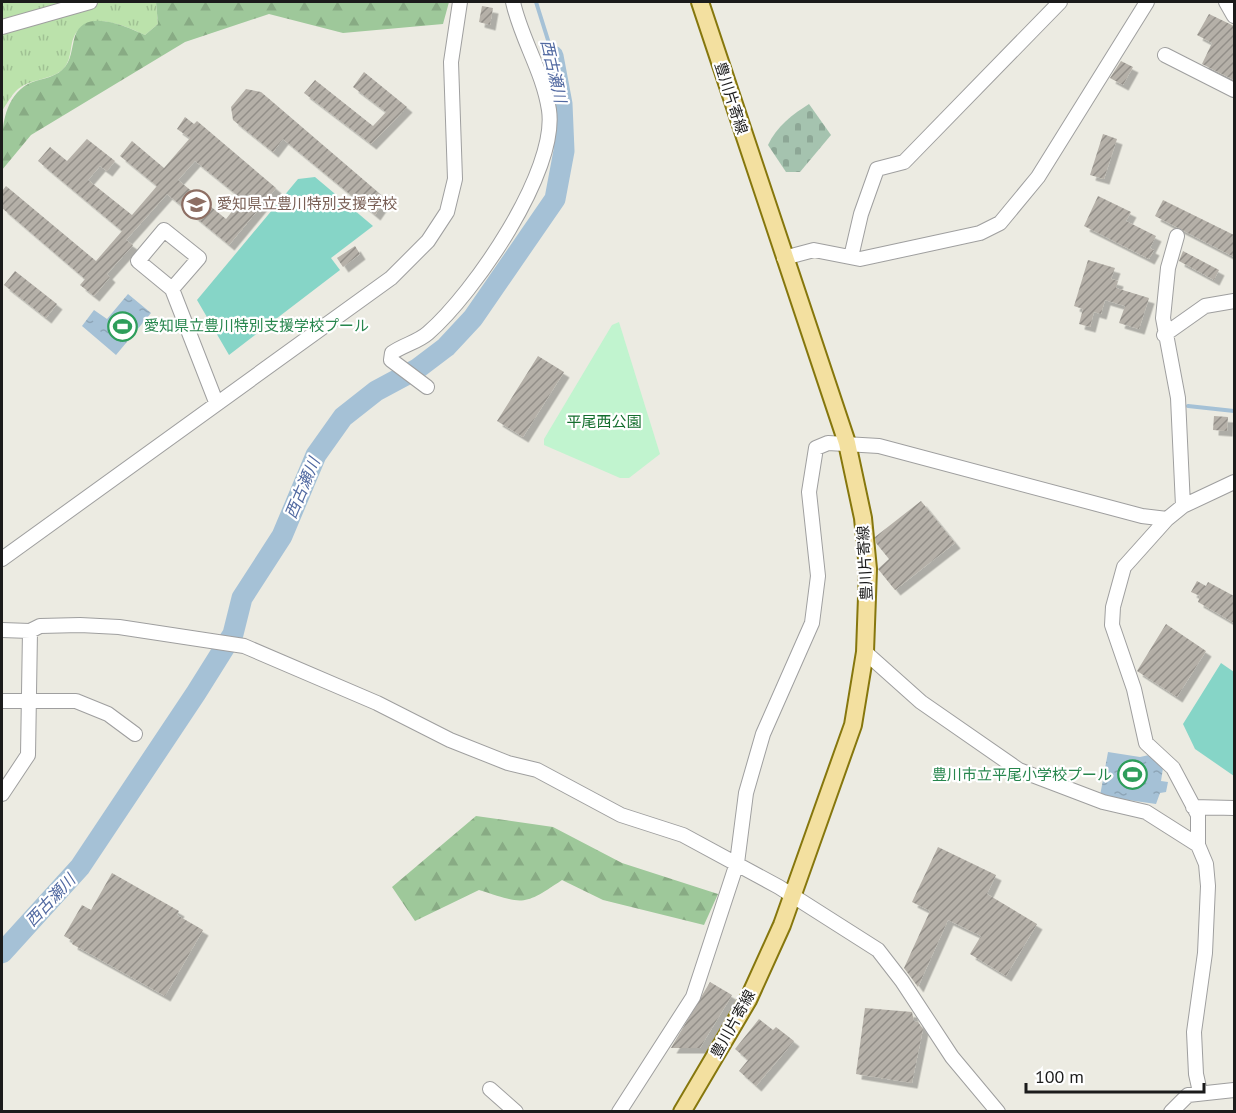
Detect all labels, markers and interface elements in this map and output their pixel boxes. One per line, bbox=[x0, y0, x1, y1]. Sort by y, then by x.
water label: 西古瀬川 bbox=[537, 38, 571, 106]
street label: 豊川片寄線 bbox=[711, 59, 752, 136]
school or university icon: 愛知県立豊川特別支援学校 bbox=[180, 188, 212, 220]
place label: 愛知県立豊川特別支援学校 bbox=[217, 194, 397, 213]
sports icon: 愛知県立豊川特別支援学校プール bbox=[107, 310, 139, 342]
place label: 愛知県立豊川特別支援学校プール bbox=[144, 316, 369, 335]
park label: 平尾西公園 bbox=[566, 412, 642, 431]
water label: 西古瀬川 bbox=[280, 453, 324, 521]
street label: 豊川片寄線 bbox=[853, 525, 876, 601]
sports icon: 豊川市立平尾小学校プール bbox=[1117, 759, 1149, 791]
place label: 豊川市立平尾小学校プール bbox=[932, 765, 1112, 784]
water label: 西古瀬川 bbox=[21, 868, 80, 930]
street label: 豊川片寄線 bbox=[706, 986, 759, 1061]
scale bar bbox=[1026, 1056, 1204, 1094]
text: 100 m bbox=[1035, 1065, 1084, 1088]

